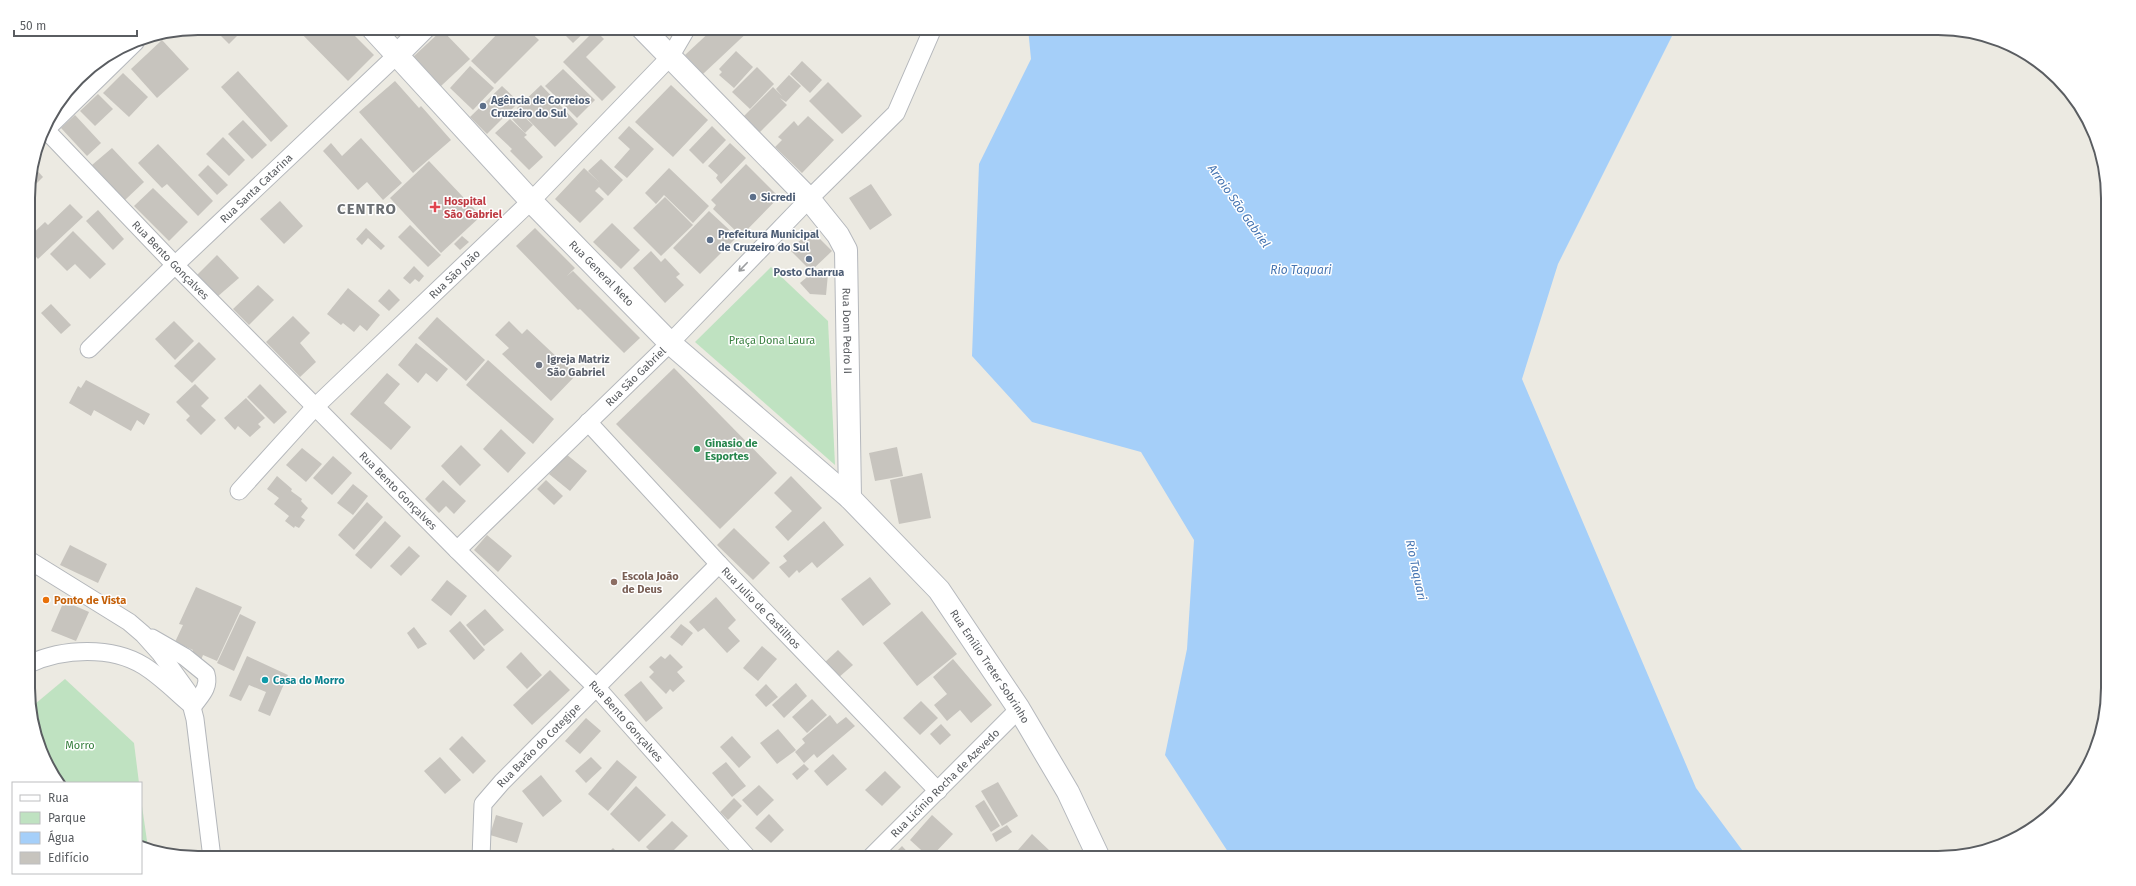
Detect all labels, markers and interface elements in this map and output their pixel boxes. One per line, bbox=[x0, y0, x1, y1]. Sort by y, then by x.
scale bar bbox=[14, 12, 137, 38]
text: 50 m bbox=[20, 19, 46, 33]
place label: Agência de Correios Cruzeiro do Sul bbox=[490, 94, 591, 120]
marker: Agência de Correios Cruzeiro do Sul bbox=[478, 101, 488, 111]
street label: Rua Santa Catarina bbox=[218, 151, 296, 226]
water label: Arroio São Gabriel bbox=[1205, 161, 1273, 250]
place label: Sicredi bbox=[761, 191, 796, 204]
marker: Sicredi bbox=[748, 192, 758, 202]
place label: Hospital São Gabriel bbox=[444, 195, 503, 221]
district label: CENTRO bbox=[337, 200, 397, 218]
marker: Hospital São Gabriel bbox=[429, 201, 441, 213]
street label: Rua Bento Gonçalves bbox=[129, 218, 212, 303]
place label: Prefeitura Municipal de Cruzeiro do Sul bbox=[718, 228, 820, 254]
marker: Prefeitura Municipal de Cruzeiro do Sul bbox=[705, 235, 715, 245]
street label: Rua General Neto bbox=[566, 238, 636, 309]
street label: Rua São João bbox=[427, 247, 483, 302]
marker: Posto Charrua bbox=[804, 254, 814, 264]
one-way arrow bbox=[738, 262, 748, 272]
water label: Rio Taquari bbox=[1270, 263, 1332, 277]
place label: Posto Charrua bbox=[774, 266, 844, 279]
street label: Rua Dom Pedro II bbox=[840, 288, 854, 374]
park label: Praça Dona Laura bbox=[729, 334, 815, 347]
street label: Rua São Gabriel bbox=[603, 344, 669, 409]
place label: Igreja Matriz São Gabriel bbox=[547, 353, 610, 379]
marker: Igreja Matriz São Gabriel bbox=[534, 360, 544, 370]
place label: Ginasio de Esportes bbox=[705, 437, 758, 463]
marker: Ginasio de Esportes bbox=[692, 444, 702, 454]
street label: Rua Bento Gonçalves bbox=[356, 449, 439, 533]
water label: Rio Taquari bbox=[1403, 538, 1429, 602]
street label: Rua Julio de Castilhos bbox=[719, 565, 803, 652]
place label: Escola João de Deus bbox=[622, 570, 679, 596]
marker: Escola João de Deus bbox=[609, 577, 619, 587]
place label: Ponto de Vista bbox=[54, 594, 126, 607]
marker: Ponto de Vista bbox=[41, 595, 51, 605]
street label: Rua Emílio Treter Sobrinho bbox=[947, 607, 1032, 726]
place label: Casa do Morro bbox=[273, 674, 345, 687]
marker: Casa do Morro bbox=[260, 675, 270, 685]
street label: Rua Bento Gonçalves bbox=[586, 678, 665, 765]
street label: Rua Barão do Cotegipe bbox=[494, 701, 584, 790]
street label: Rua Licínio Rocha de Azevedo bbox=[888, 726, 1002, 840]
park label: Morro bbox=[65, 739, 95, 752]
legend bbox=[12, 782, 142, 874]
text: Rua bbox=[48, 791, 69, 805]
text: Parque bbox=[48, 811, 86, 825]
text: Água bbox=[48, 830, 75, 845]
text: Edifício bbox=[48, 851, 89, 865]

